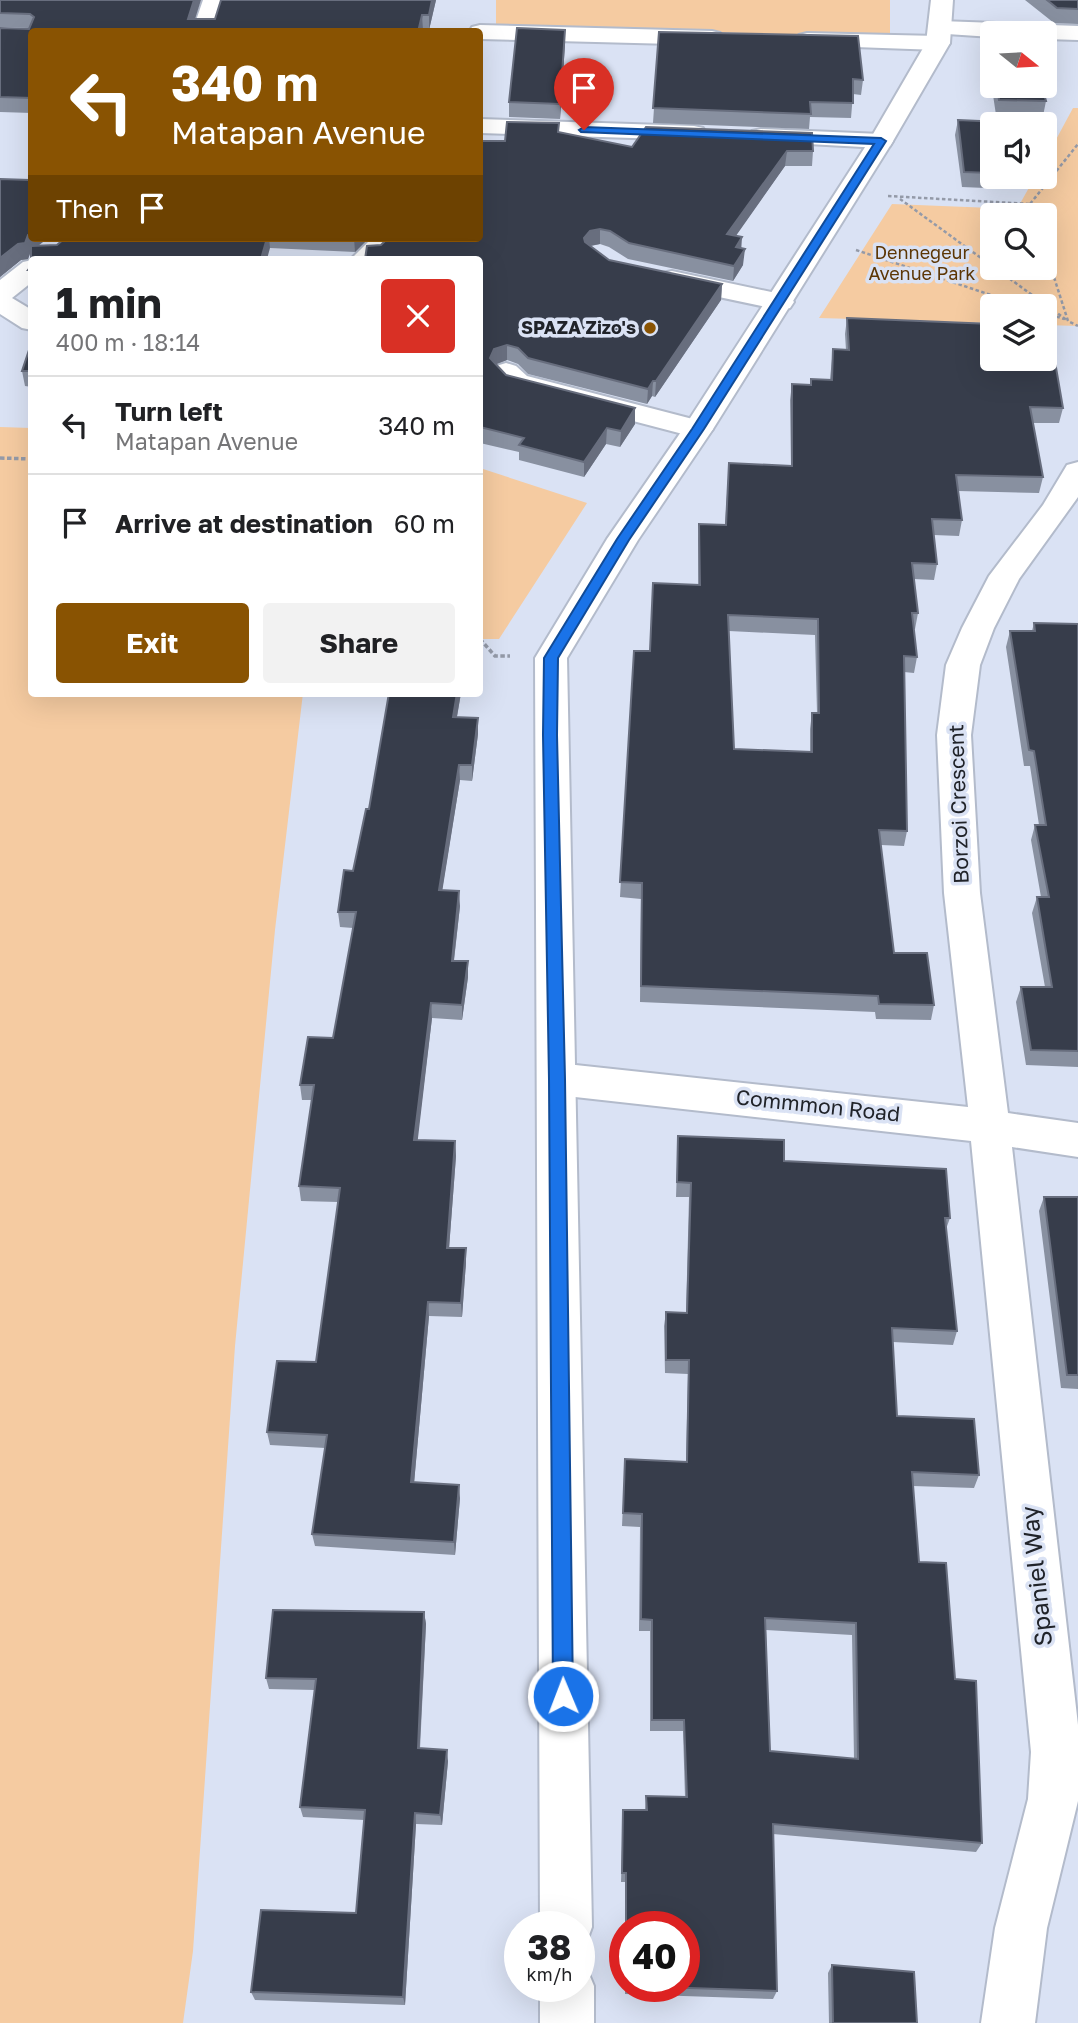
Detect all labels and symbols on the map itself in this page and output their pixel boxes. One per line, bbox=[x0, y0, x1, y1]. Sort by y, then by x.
north arrow bbox=[980, 21, 1057, 98]
pin bbox=[554, 58, 614, 130]
park label: Dennegeur Avenue Park bbox=[868, 241, 976, 284]
place label: SPAZA Zizo's bbox=[521, 316, 636, 338]
marker: SPAZA Zizo's bbox=[642, 320, 658, 336]
street label: Borzoi Crescent bbox=[942, 724, 974, 884]
street label: Commmon Road bbox=[735, 1083, 901, 1127]
street label: Spaniel Way bbox=[1014, 1504, 1057, 1648]
position arrow bbox=[526, 1659, 600, 1733]
speed limit sign: 40 bbox=[609, 1911, 700, 2002]

